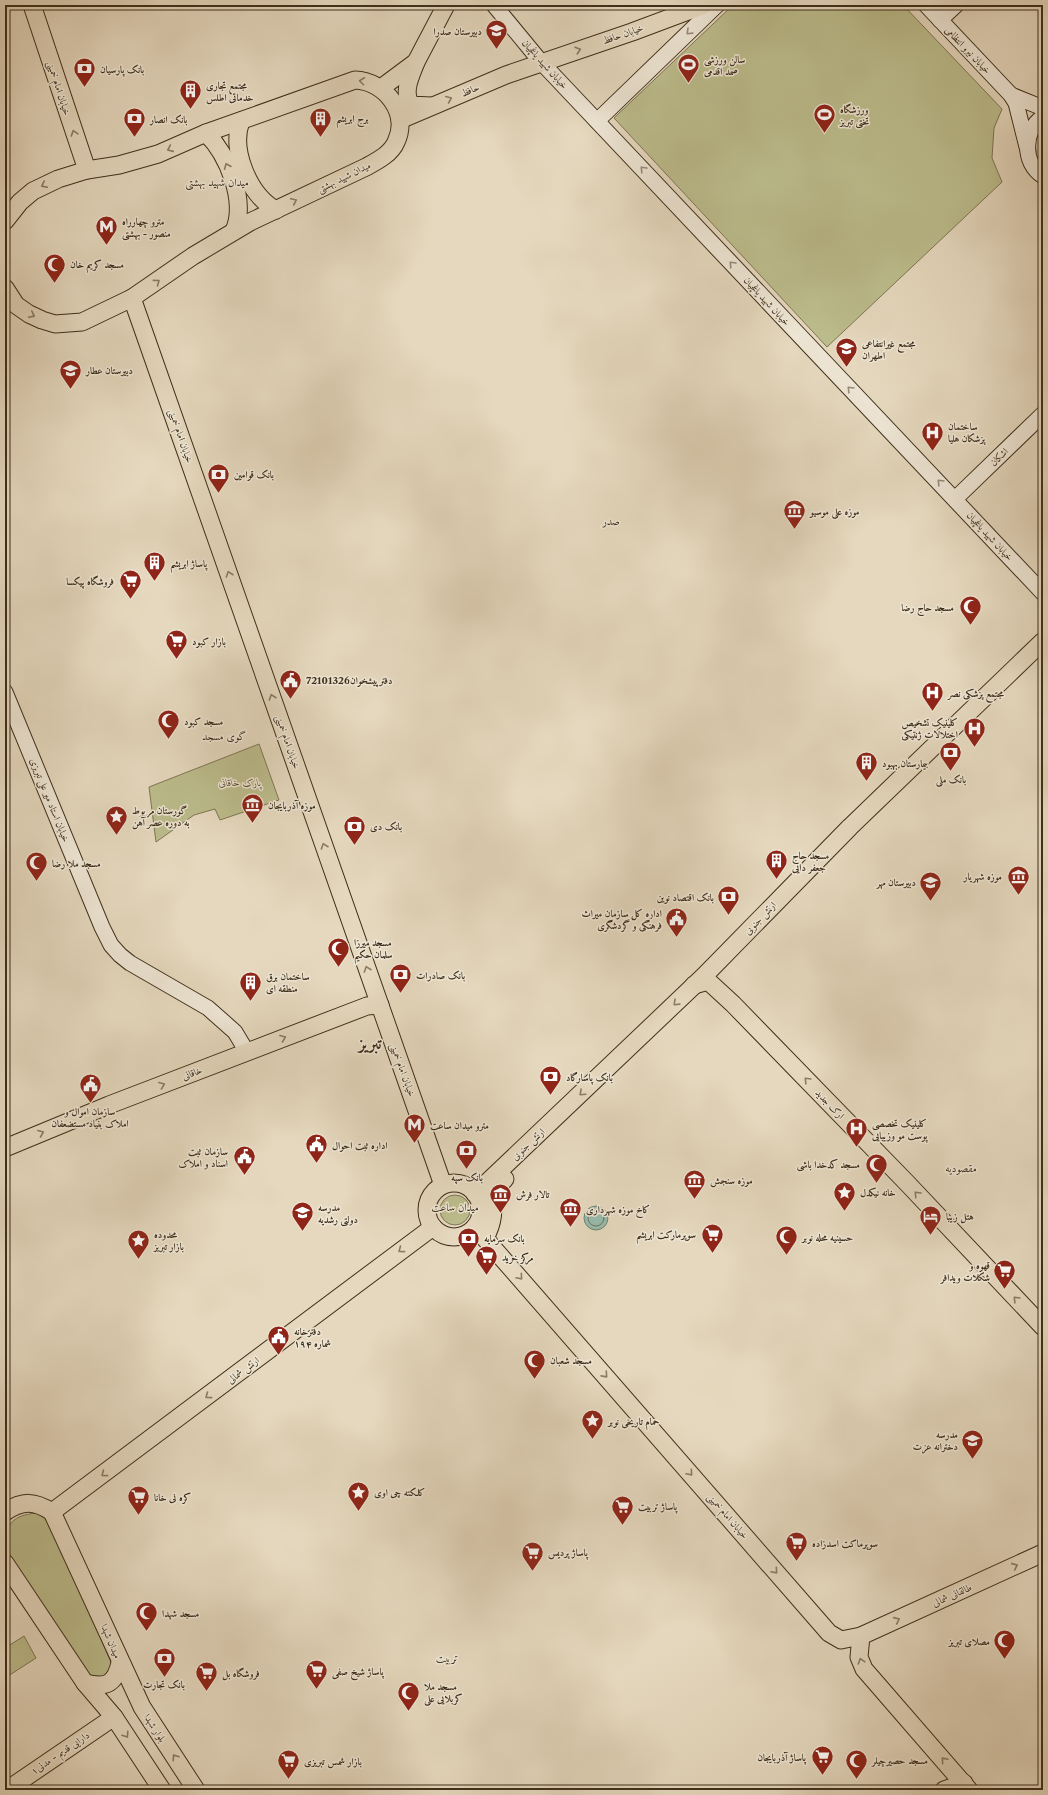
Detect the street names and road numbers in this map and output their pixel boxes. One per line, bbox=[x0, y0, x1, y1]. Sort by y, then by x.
street label: خیابان حافظ bbox=[601, 21, 645, 47]
street label: خیابان نیرو انتظامی bbox=[942, 24, 994, 76]
street label: خیابان شهید یاغچیان bbox=[519, 36, 571, 92]
street label: خیابان امام خمینی bbox=[41, 59, 74, 118]
street label: حافظ bbox=[459, 80, 481, 100]
street label: میدان شهید بهشتی bbox=[315, 158, 373, 196]
street label: خیابان شهید یاغچیان bbox=[740, 274, 793, 329]
street label: خیابان امام خمینی bbox=[163, 407, 196, 466]
street label: اشکان bbox=[987, 445, 1011, 469]
street label: خیابان شهید یاغچیان bbox=[963, 509, 1016, 564]
street label: خیابان امام خمینی bbox=[270, 713, 303, 772]
street label: خیابان استاد میر علی تبریزی bbox=[26, 756, 73, 844]
street label: ارتش جنوبی bbox=[741, 899, 780, 938]
street label: خیابان امام خمینی bbox=[384, 1041, 419, 1100]
street label: خاقانی bbox=[180, 1063, 204, 1083]
street label: ارک جدید bbox=[813, 1086, 847, 1122]
street label: ارتش جنوبی bbox=[508, 1125, 548, 1164]
street label: ارتش شمالی bbox=[224, 1354, 262, 1387]
street label: خیابان امام خمینی bbox=[702, 1490, 751, 1544]
street label: طالقانی شمالی bbox=[930, 1580, 974, 1610]
street label: میدان شهدا bbox=[98, 1622, 124, 1660]
street label: بلوار شهدا bbox=[141, 1711, 169, 1745]
street label: دارایی قدیم - مدنی۱ bbox=[28, 1729, 94, 1780]

